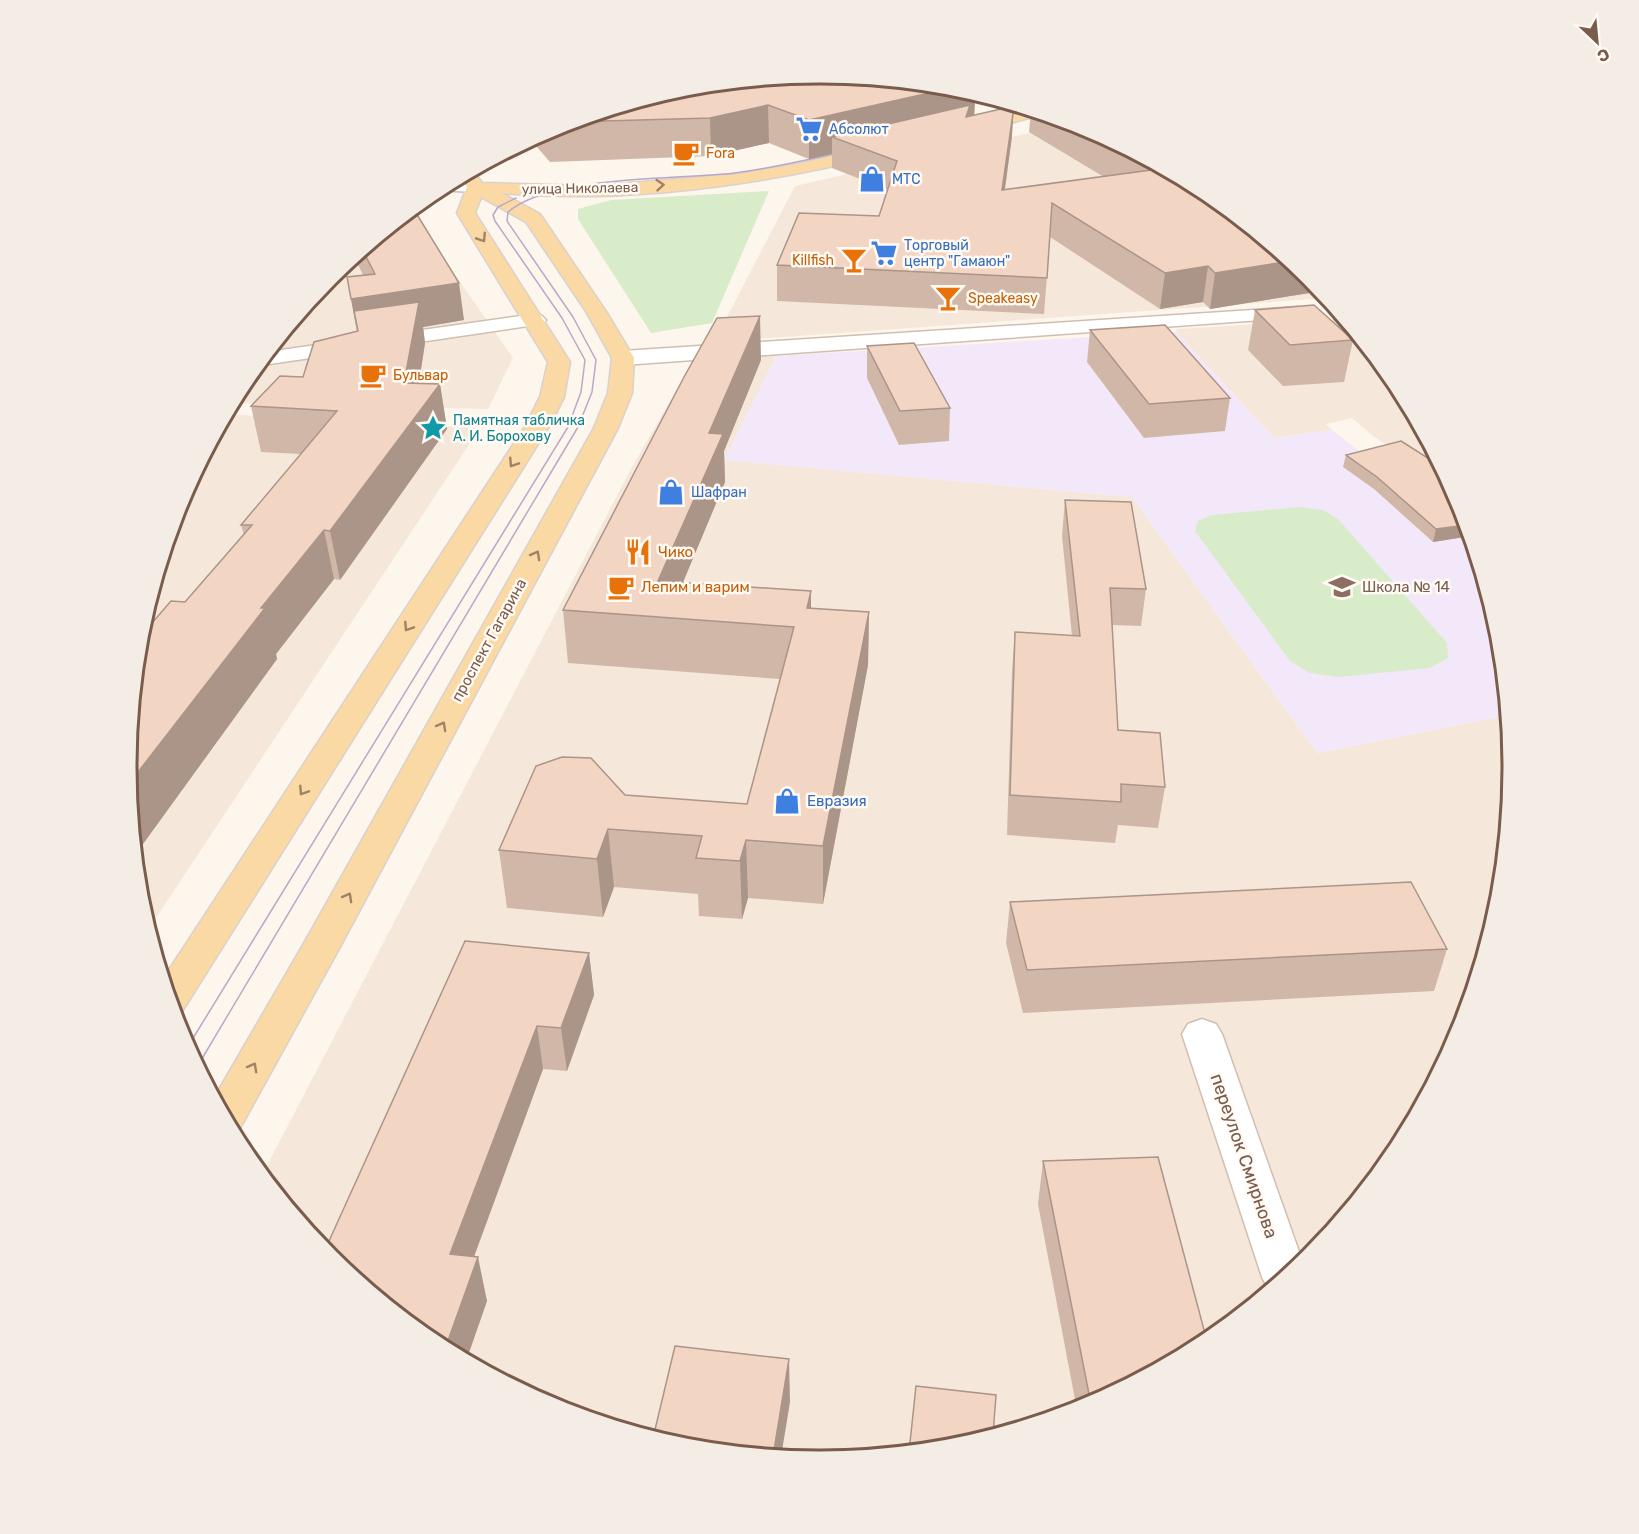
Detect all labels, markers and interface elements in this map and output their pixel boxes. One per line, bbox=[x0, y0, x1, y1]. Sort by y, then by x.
north arrow bbox=[1567, 12, 1627, 72]
text: С bbox=[1594, 44, 1613, 66]
supermarket icon: Абсолют bbox=[794, 114, 824, 144]
place label: Абсолют bbox=[829, 121, 889, 138]
cafe icon: Fora bbox=[671, 138, 701, 168]
place label: Fora bbox=[706, 145, 735, 162]
shop icon: МТС bbox=[857, 164, 887, 194]
place label: МТС bbox=[892, 171, 921, 188]
street label: улица Николаева bbox=[522, 179, 638, 198]
one-way arrow bbox=[656, 179, 665, 192]
one-way arrow bbox=[475, 232, 486, 243]
place label: Торговый центр "Гамаюн" bbox=[904, 237, 1010, 270]
supermarket icon: Торговый центр "Гамаюн" bbox=[869, 238, 899, 268]
bar icon: Killfish bbox=[839, 245, 869, 275]
place label: Killfish bbox=[792, 252, 834, 269]
bar icon: Speakeasy bbox=[933, 283, 963, 313]
place label: Speakeasy bbox=[968, 290, 1038, 307]
cafe icon: Бульвар bbox=[358, 360, 388, 390]
place label: Бульвар bbox=[393, 367, 448, 384]
place label: Памятная табличка А. И. Борохову bbox=[453, 412, 585, 445]
place icon: Памятная табличка А. И. Борохову bbox=[418, 413, 448, 443]
one-way arrow bbox=[509, 457, 521, 467]
shop icon: Шафран bbox=[656, 477, 686, 507]
place label: Шафран bbox=[691, 484, 747, 501]
restaurant icon: Чико bbox=[623, 537, 653, 567]
place label: Чико bbox=[658, 543, 693, 561]
one-way arrow bbox=[529, 550, 540, 561]
cafe icon: Лепим и варим bbox=[606, 572, 636, 602]
school or university icon: Школа № 14 bbox=[1327, 572, 1357, 602]
street label: проспект Гагарина bbox=[448, 575, 530, 705]
place label: Лепим и варим bbox=[641, 578, 750, 596]
place label: Школа № 14 bbox=[1362, 578, 1450, 596]
one-way arrow bbox=[404, 621, 416, 631]
one-way arrow bbox=[435, 721, 446, 732]
one-way arrow bbox=[299, 784, 310, 795]
shop icon: Евразия bbox=[772, 786, 802, 816]
place label: Евразия bbox=[807, 792, 867, 810]
one-way arrow bbox=[341, 892, 352, 903]
one-way arrow bbox=[246, 1063, 257, 1073]
street label: переулок Смирнова bbox=[1206, 1071, 1282, 1241]

